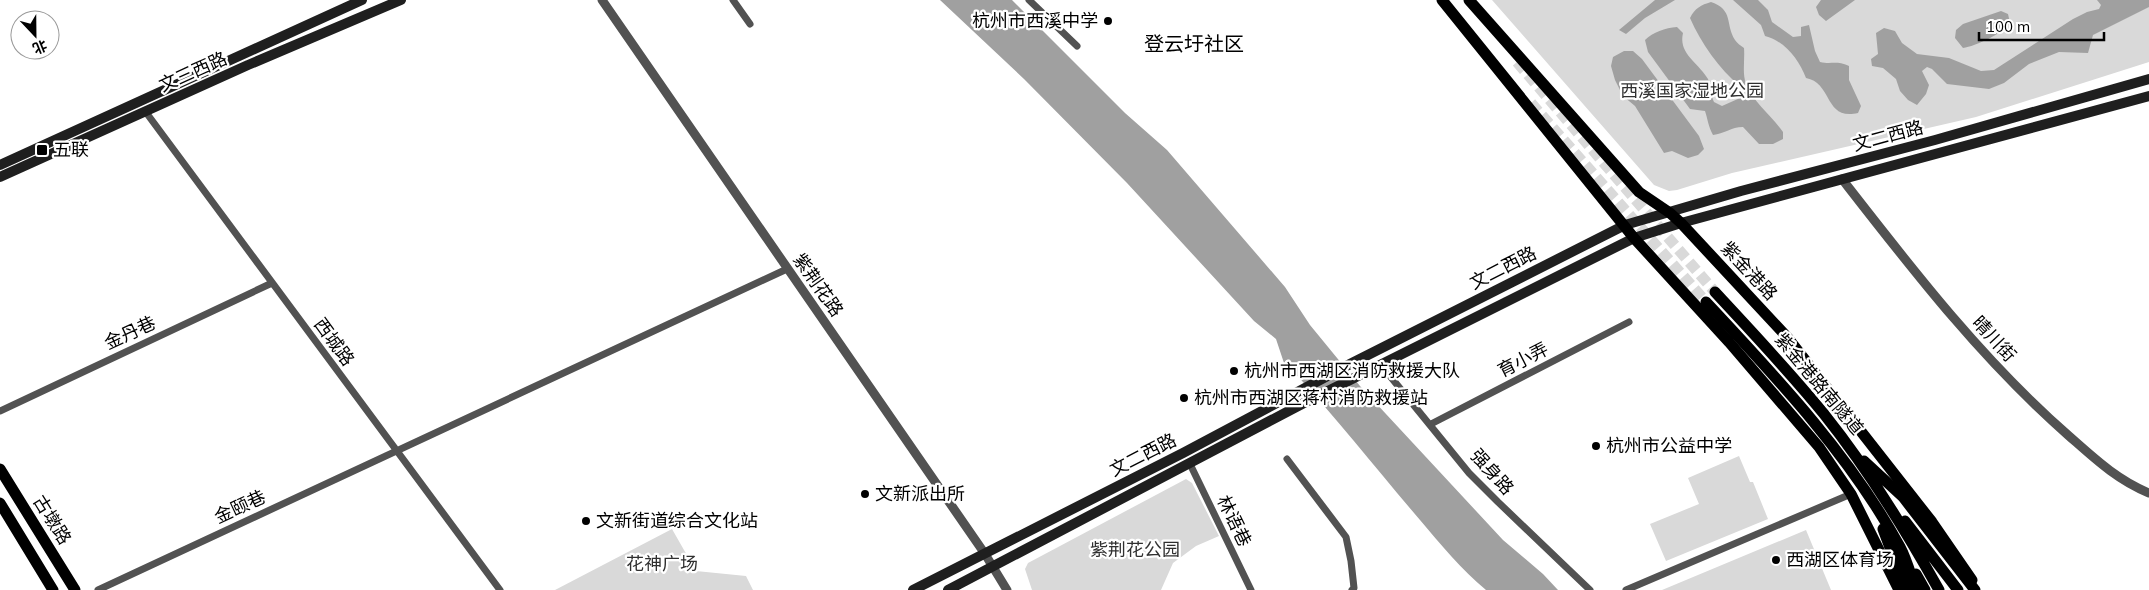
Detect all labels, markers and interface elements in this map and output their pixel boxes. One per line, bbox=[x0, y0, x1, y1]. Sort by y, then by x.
place label: 杭州市西溪中学 bbox=[972, 9, 1098, 32]
north arrow bbox=[10, 10, 60, 60]
scale bar bbox=[1979, 10, 2104, 42]
marker: 杭州市西溪中学 bbox=[1102, 15, 1114, 27]
text: 100 m bbox=[1986, 17, 2030, 36]
district label: 登云圩社区 bbox=[1144, 31, 1244, 56]
text: 北 bbox=[30, 36, 50, 58]
street label: 文三西路 bbox=[155, 46, 230, 97]
park label: 西溪国家湿地公园 bbox=[1620, 79, 1764, 102]
street label: 文二西路 bbox=[1850, 115, 1926, 156]
place label: 五联 bbox=[53, 138, 89, 161]
marker: 五联 bbox=[35, 143, 49, 157]
street label: 紫金港路 bbox=[1716, 236, 1782, 305]
street label: 文二西路 bbox=[1465, 241, 1540, 294]
street label: 紫荆花路 bbox=[788, 249, 848, 321]
street label: 金丹巷 bbox=[100, 311, 159, 354]
street label: 晴川街 bbox=[1968, 311, 2021, 366]
street label: 西城路 bbox=[309, 313, 360, 370]
street label: 紫金港路南隧道 bbox=[1770, 328, 1869, 439]
street label: 育小弄 bbox=[1493, 337, 1552, 382]
place label: 杭州市西湖区消防救援大队 bbox=[1244, 359, 1460, 382]
marker: 杭州市西湖区消防救援大队 bbox=[1228, 365, 1240, 377]
place label: 杭州市西湖区蒋村消防救援站 bbox=[1194, 386, 1428, 409]
marker: 杭州市西湖区蒋村消防救援站 bbox=[1178, 392, 1190, 404]
street label: 文二西路 bbox=[1105, 428, 1180, 481]
place label: 杭州市公益中学 bbox=[1606, 434, 1732, 457]
marker: 杭州市公益中学 bbox=[1590, 440, 1602, 452]
street label: 强身路 bbox=[1466, 444, 1519, 499]
place label: 文新派出所 bbox=[875, 482, 965, 505]
street label: 金颐巷 bbox=[210, 485, 269, 528]
marker: 文新派出所 bbox=[859, 488, 871, 500]
street label: 古墩路 bbox=[28, 491, 76, 549]
street label: 林语巷 bbox=[1212, 491, 1257, 550]
place label: 文新街道综合文化站 bbox=[596, 509, 758, 532]
marker: 文新街道综合文化站 bbox=[580, 515, 592, 527]
park label: 紫荆花公园 bbox=[1090, 538, 1180, 561]
place label: 西湖区体育场 bbox=[1786, 548, 1894, 571]
park label: 花神广场 bbox=[626, 552, 698, 575]
marker: 西湖区体育场 bbox=[1770, 554, 1782, 566]

